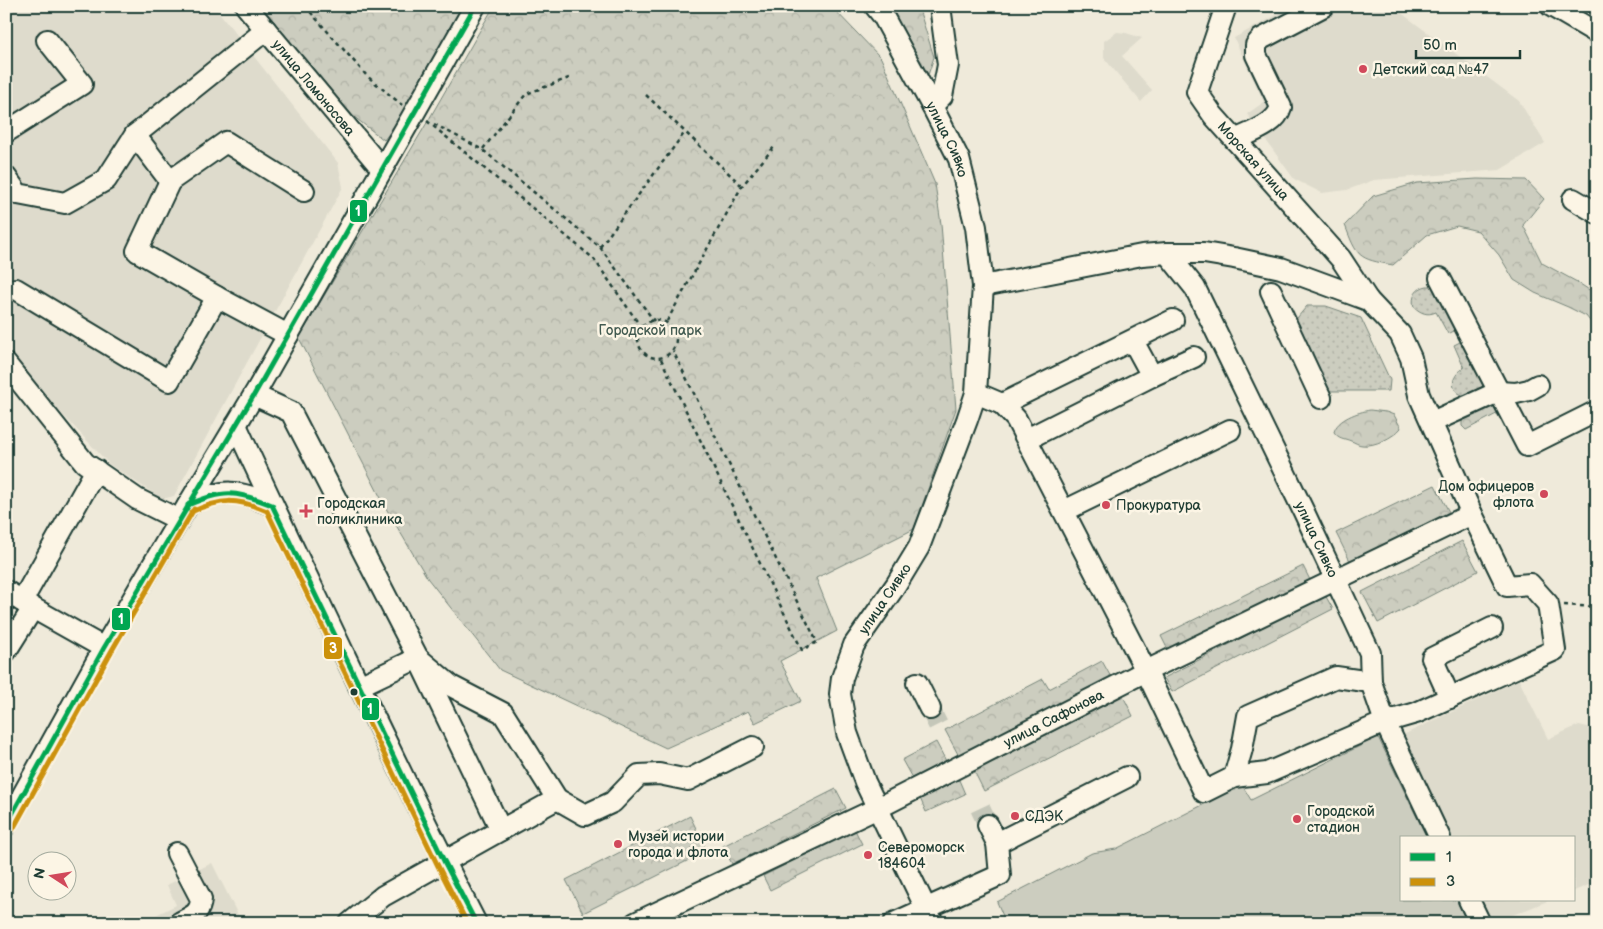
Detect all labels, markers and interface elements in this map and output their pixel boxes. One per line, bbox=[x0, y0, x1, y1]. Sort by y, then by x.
scale bar bbox=[1416, 28, 1519, 60]
street label: улица Ломоносова bbox=[269, 36, 359, 140]
text: 50 m bbox=[1423, 36, 1457, 55]
place label: Детский сад №47 bbox=[1373, 61, 1489, 78]
marker: Детский сад №47 bbox=[1357, 63, 1369, 75]
street label: улица Сивко bbox=[923, 98, 972, 179]
street label: Морская улица bbox=[1214, 118, 1294, 204]
line badge: 1 bbox=[349, 199, 368, 223]
text: 1 bbox=[355, 203, 361, 220]
park label: Городской парк bbox=[598, 322, 702, 339]
place label: Дом офицеров флота bbox=[1438, 478, 1535, 511]
marker: Дом офицеров флота bbox=[1538, 488, 1550, 500]
place label: Городская поликлиника bbox=[317, 495, 403, 528]
place label: Прокуратура bbox=[1116, 497, 1202, 514]
marker: Прокуратура bbox=[1100, 499, 1112, 511]
street label: улица Сивко bbox=[1292, 499, 1342, 580]
marker: Городская поликлиника bbox=[299, 504, 313, 518]
street label: улица Сивко bbox=[855, 560, 915, 638]
line badge: 1 bbox=[111, 607, 131, 631]
text: 1 bbox=[118, 611, 124, 628]
line badge: 3 bbox=[323, 636, 343, 660]
text: 3 bbox=[329, 640, 337, 657]
street label: улица Сафонова bbox=[1001, 685, 1107, 751]
unlabelled marker bbox=[349, 687, 359, 697]
line badge: 1 bbox=[361, 697, 380, 721]
text: 1 bbox=[367, 701, 373, 718]
place label: Городской стадион bbox=[1307, 803, 1375, 836]
place label: СДЭК bbox=[1025, 808, 1064, 825]
marker: СДЭК bbox=[1009, 810, 1021, 822]
marker: Городской стадион bbox=[1291, 813, 1303, 825]
place label: Музей истории города и флота bbox=[628, 828, 729, 861]
legend bbox=[1400, 836, 1576, 902]
marker: Музей истории города и флота bbox=[612, 838, 624, 850]
place label: Североморск 184604 bbox=[878, 839, 965, 872]
text: 1 bbox=[1446, 848, 1452, 867]
marker: Североморск 184604 bbox=[862, 849, 874, 861]
north arrow bbox=[28, 852, 78, 902]
text: N bbox=[30, 866, 49, 880]
text: 3 bbox=[1446, 872, 1455, 891]

